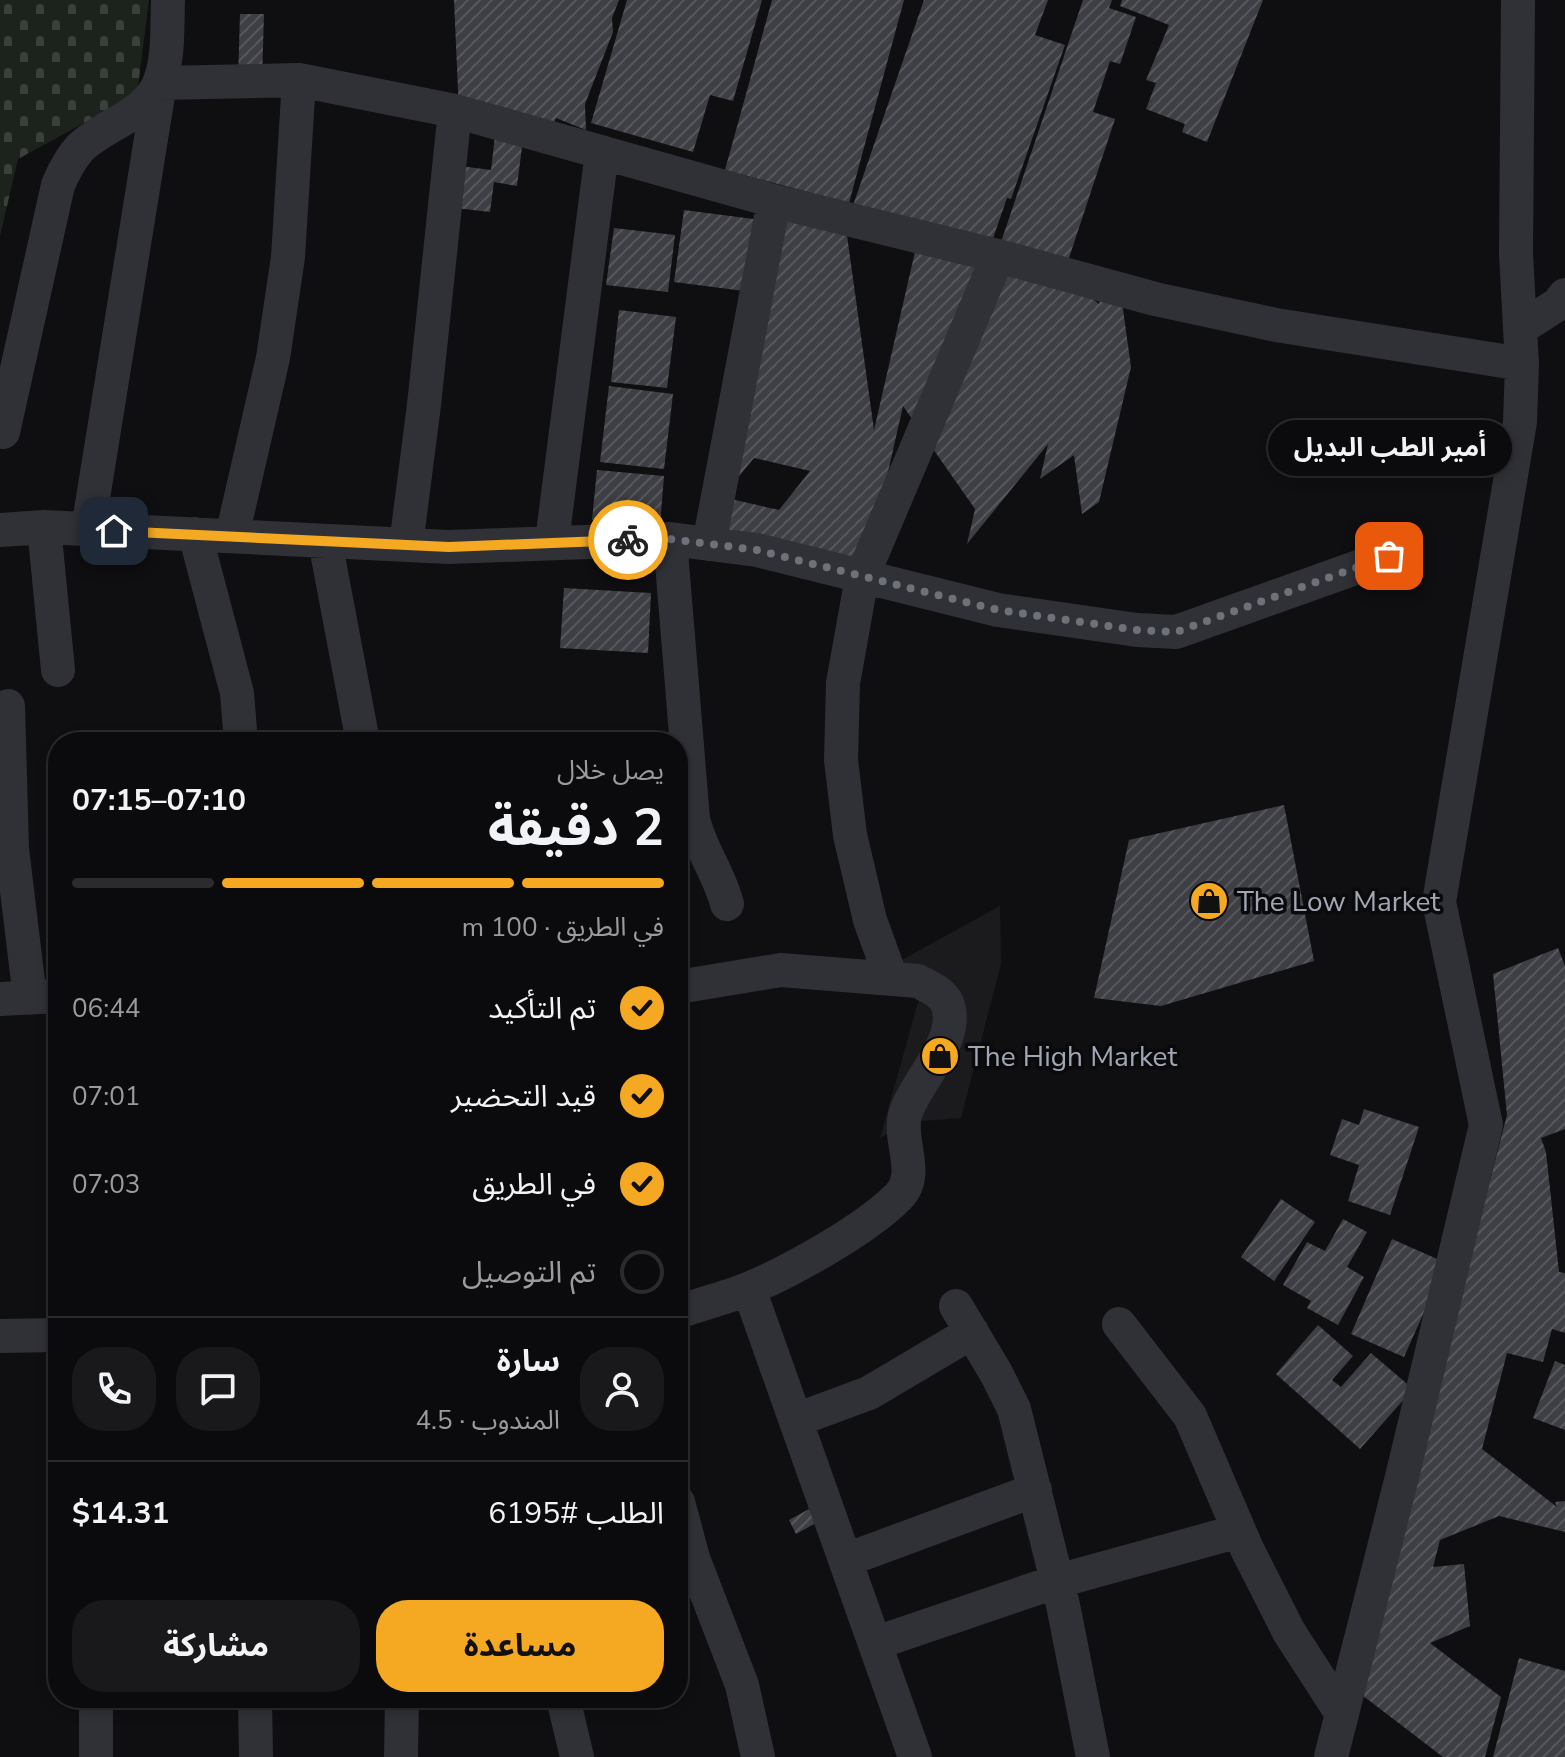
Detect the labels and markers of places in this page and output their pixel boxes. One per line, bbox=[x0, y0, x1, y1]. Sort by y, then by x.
callout: أمير الطب البديل bbox=[1267, 420, 1511, 476]
pin bbox=[80, 497, 148, 565]
pin bbox=[1355, 522, 1423, 590]
shop icon: The Low Market bbox=[1188, 880, 1230, 922]
place label: The Low Market bbox=[1237, 883, 1440, 921]
shop icon: The High Market bbox=[919, 1035, 961, 1077]
place label: The High Market bbox=[968, 1038, 1177, 1076]

